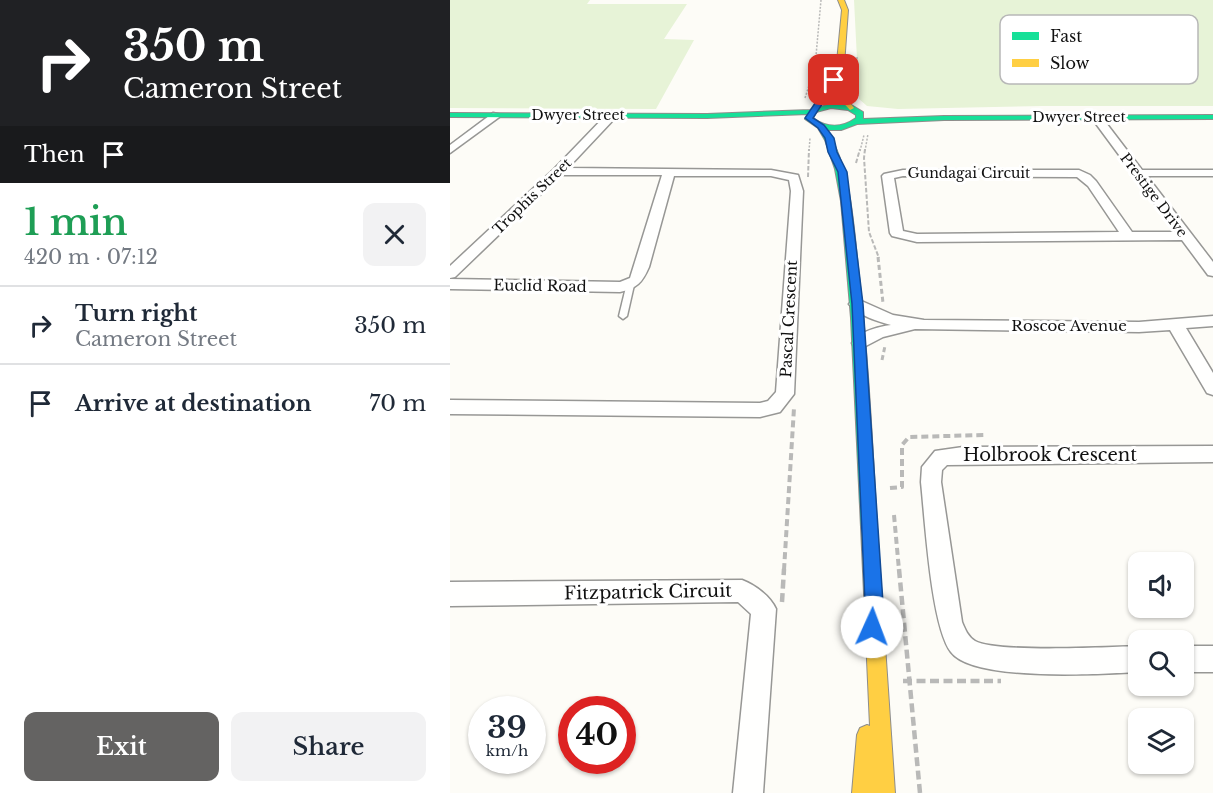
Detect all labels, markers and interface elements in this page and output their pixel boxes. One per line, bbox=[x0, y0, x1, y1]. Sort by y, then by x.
legend bbox=[1000, 15, 1198, 84]
text: 350 m bbox=[123, 20, 264, 72]
icon: right bbox=[24, 24, 102, 102]
text: Fast bbox=[1050, 26, 1082, 46]
text: Slow bbox=[1050, 53, 1090, 73]
pin bbox=[808, 54, 859, 105]
icon: arrive bbox=[817, 63, 850, 96]
text: Cameron Street bbox=[123, 72, 342, 105]
street label: Dwyer Street bbox=[531, 106, 625, 124]
street label: Dwyer Street bbox=[1032, 108, 1126, 126]
icon: arrive bbox=[97, 138, 130, 171]
text: Then bbox=[24, 141, 85, 168]
street label: Prestige Drive bbox=[1116, 149, 1192, 241]
street label: Trophis Street bbox=[489, 153, 576, 238]
street label: Gundagai Circuit bbox=[908, 164, 1031, 182]
text: 1 min bbox=[24, 200, 128, 245]
button: close bbox=[363, 203, 426, 266]
text: 420 m · 07:12 bbox=[24, 245, 158, 269]
street label: Pascal Crescent bbox=[776, 259, 801, 378]
street label: Euclid Road bbox=[493, 275, 587, 296]
text: Turn right bbox=[75, 300, 197, 327]
icon: right bbox=[24, 309, 57, 342]
text: 350 m bbox=[354, 312, 426, 339]
street label: Roscoe Avenue bbox=[1011, 316, 1127, 335]
text: Cameron Street bbox=[75, 327, 237, 351]
icon: arrive bbox=[24, 387, 57, 420]
text: Arrive at destination bbox=[75, 390, 312, 417]
text: 70 m bbox=[369, 390, 426, 417]
street label: Holbrook Crescent bbox=[963, 444, 1137, 466]
map controls bbox=[1128, 552, 1194, 774]
button: sound bbox=[1128, 552, 1194, 618]
street label: Fitzpatrick Circuit bbox=[564, 580, 732, 604]
position arrow bbox=[840, 595, 904, 659]
button: search bbox=[1128, 630, 1194, 696]
speed limit sign: 40 bbox=[558, 696, 636, 774]
button: layers bbox=[1128, 708, 1194, 774]
text: 39 bbox=[487, 709, 527, 746]
button: Exit bbox=[24, 712, 219, 781]
button: Share bbox=[231, 712, 426, 781]
text: km/h bbox=[486, 741, 528, 760]

